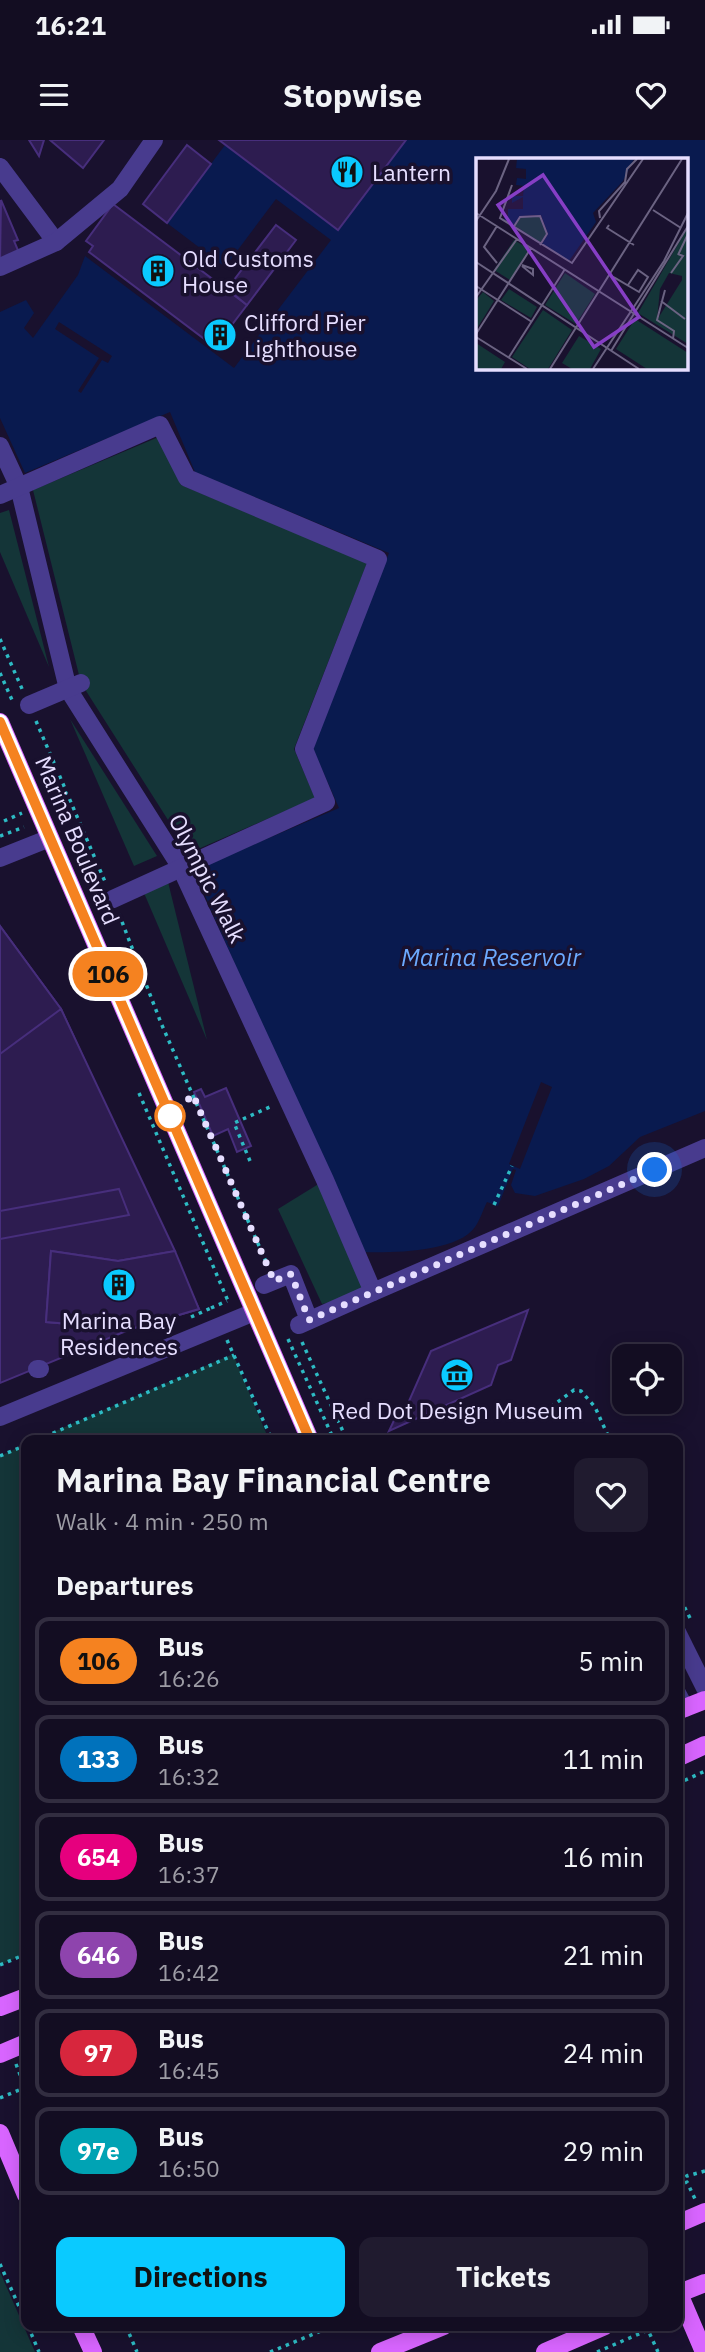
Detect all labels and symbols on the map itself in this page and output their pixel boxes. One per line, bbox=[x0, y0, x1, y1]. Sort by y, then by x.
restaurant icon: Lantern bbox=[328, 153, 366, 191]
place label: Lantern bbox=[372, 157, 451, 187]
inset map bbox=[476, 158, 688, 369]
place label: Old Customs House bbox=[182, 243, 314, 299]
building icon: Old Customs House bbox=[139, 252, 177, 290]
place label: Clifford Pier Lighthouse bbox=[244, 307, 366, 363]
building icon: Clifford Pier Lighthouse bbox=[201, 316, 239, 354]
street label: Marina Boulevard bbox=[29, 751, 127, 929]
street label: Olympic Walk bbox=[163, 808, 253, 948]
water label: Marina Reservoir bbox=[401, 941, 582, 973]
line badge: 106 bbox=[68, 951, 148, 997]
unlabelled marker bbox=[155, 1101, 185, 1131]
your location bbox=[637, 1152, 672, 1187]
building icon: Marina Bay Residences bbox=[100, 1266, 138, 1304]
place label: Marina Bay Residences bbox=[60, 1305, 178, 1361]
museum icon: Red Dot Design Museum bbox=[438, 1356, 476, 1394]
place label: Red Dot Design Museum bbox=[331, 1395, 583, 1425]

